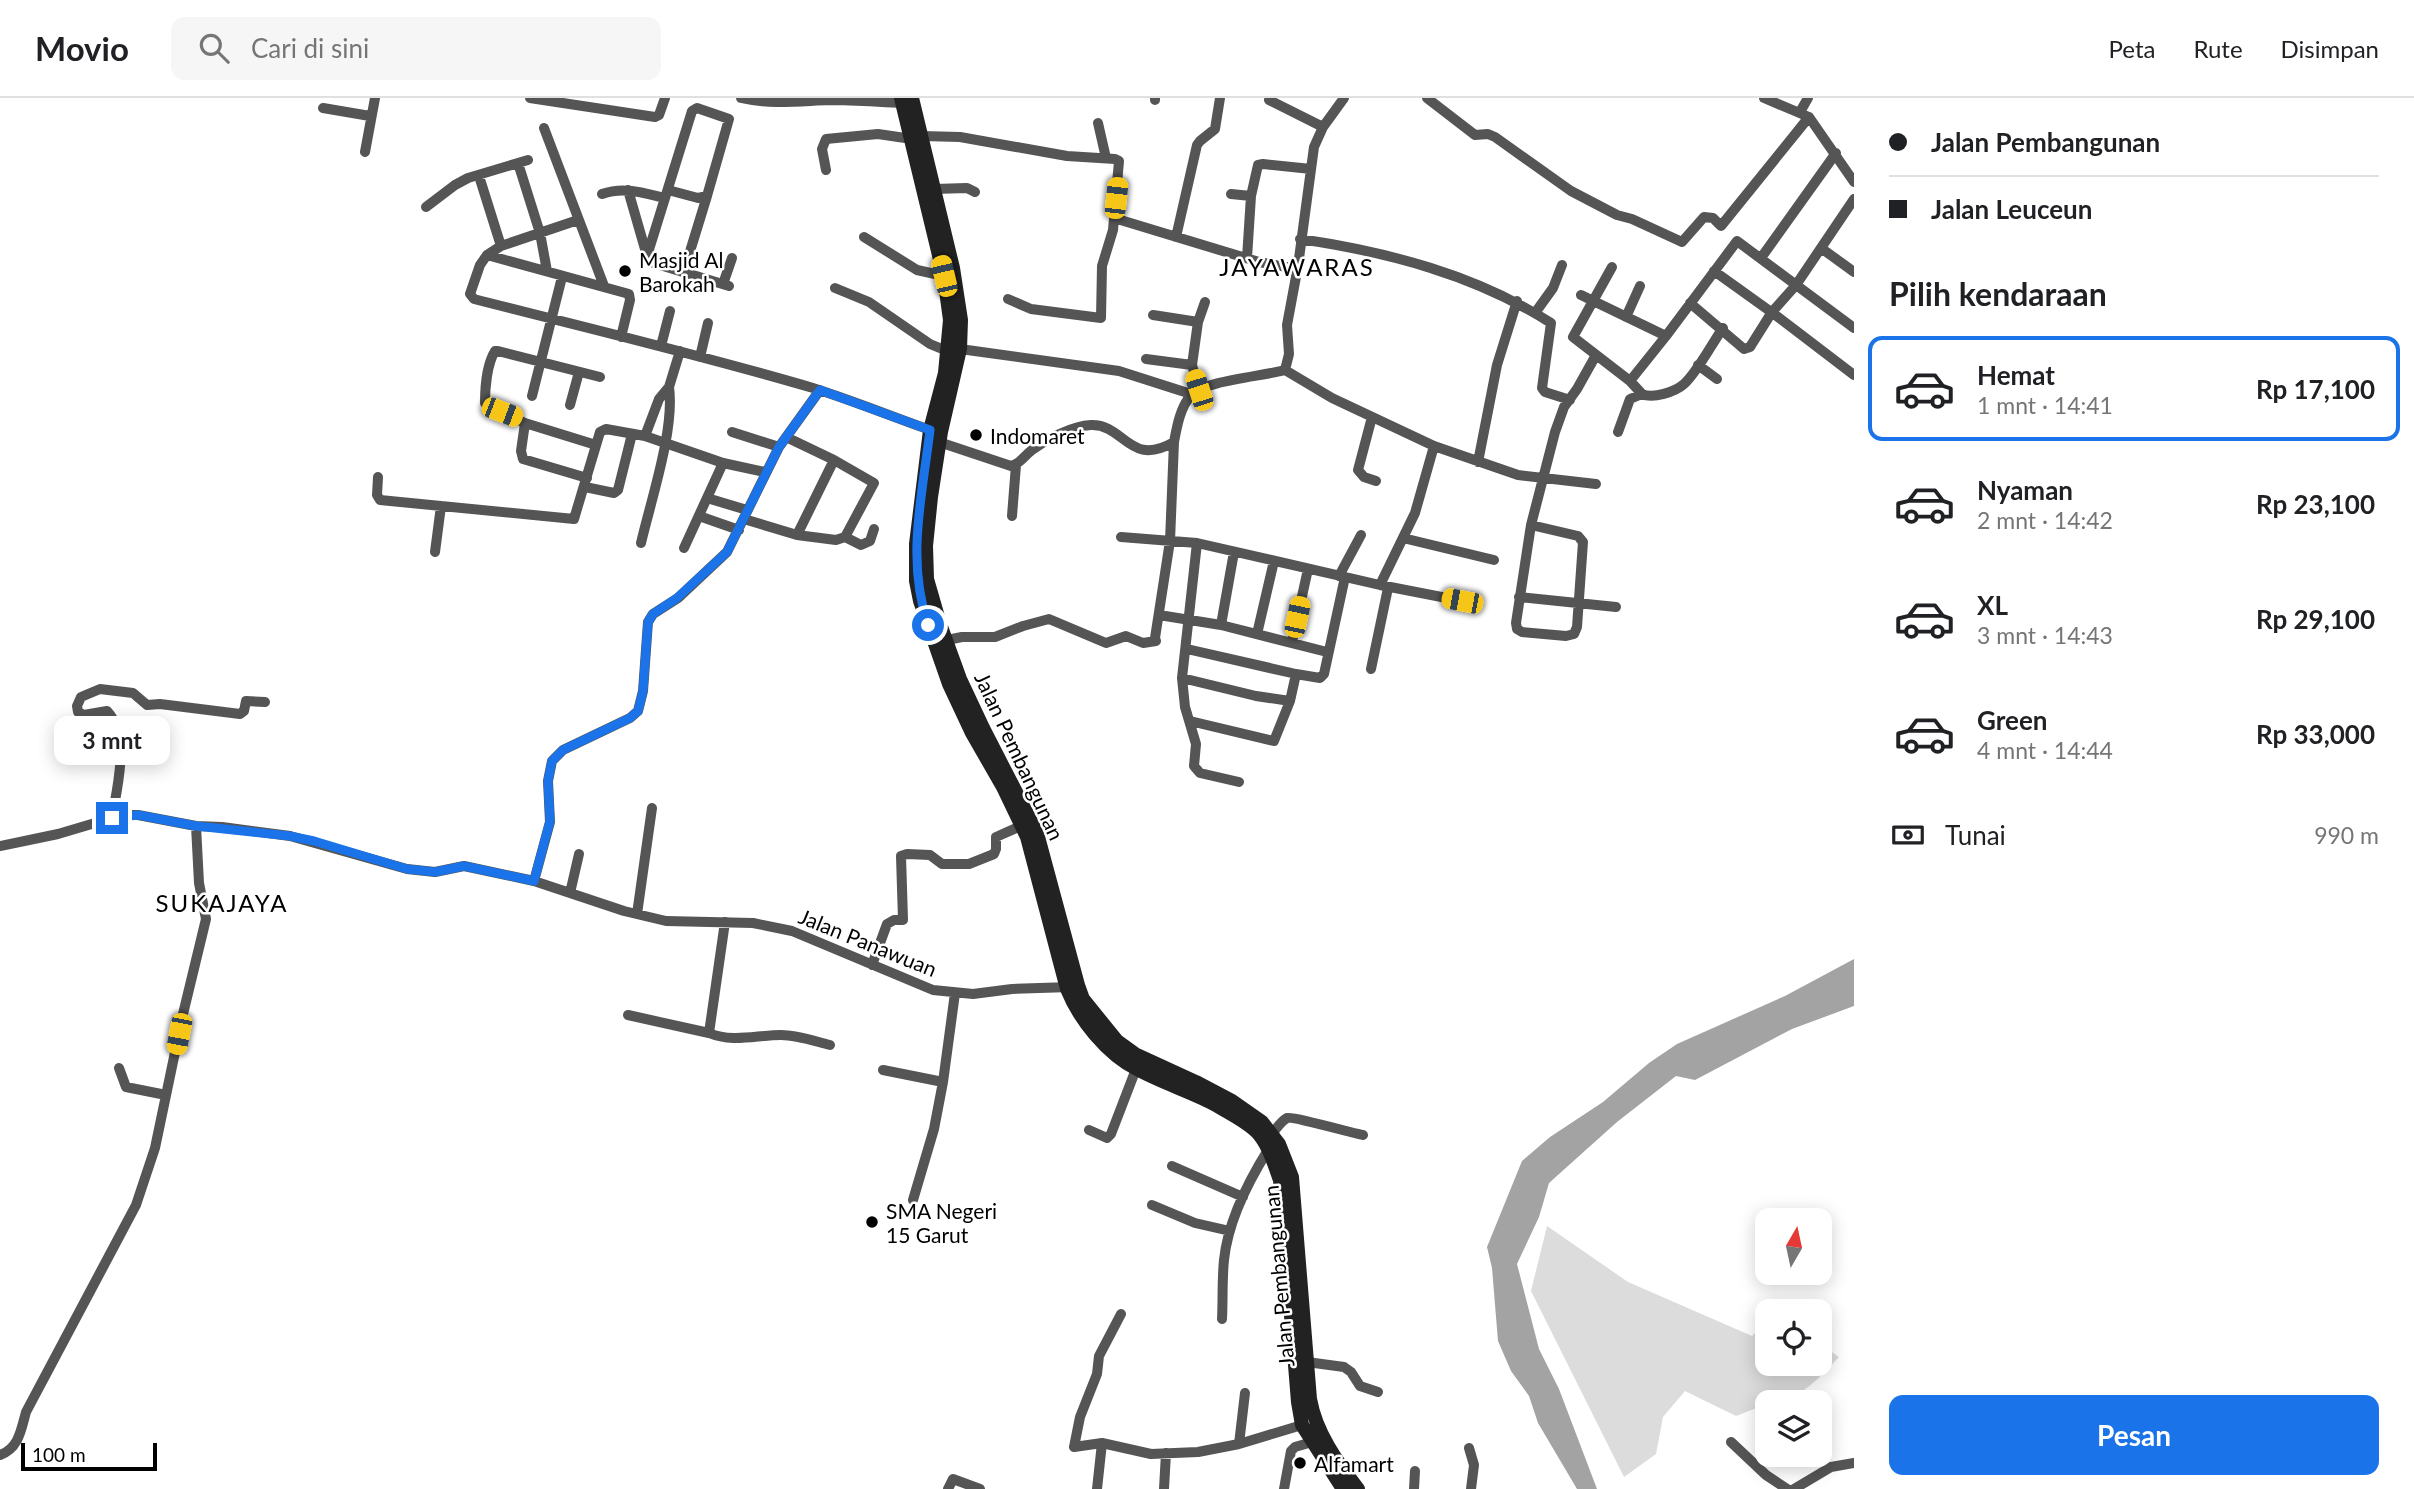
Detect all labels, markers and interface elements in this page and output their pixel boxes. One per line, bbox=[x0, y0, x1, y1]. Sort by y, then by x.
search box bbox=[171, 17, 661, 80]
text: Movio bbox=[35, 28, 129, 68]
icon: search bbox=[195, 29, 233, 67]
text: Cari di sini bbox=[251, 32, 369, 64]
text: Peta bbox=[2109, 34, 2155, 63]
text: Rute bbox=[2193, 34, 2243, 63]
text: Disimpan bbox=[2281, 34, 2379, 63]
text: Jalan Pembangunan bbox=[1931, 126, 2160, 158]
car bbox=[1104, 176, 1129, 220]
text: Jalan Leuceun bbox=[1931, 193, 2092, 225]
place label: Masjid Al Barokah bbox=[639, 247, 723, 296]
district label: JAYAWARAS bbox=[1219, 252, 1375, 281]
car bbox=[930, 253, 959, 299]
marker: Masjid Al Barokah bbox=[617, 263, 633, 279]
text: Pilih kendaraan bbox=[1889, 274, 2107, 313]
icon: car bbox=[1893, 357, 1956, 420]
text: Hemat bbox=[1977, 359, 2055, 391]
car bbox=[1183, 367, 1216, 413]
text: Rp 17,100 bbox=[2256, 373, 2375, 405]
text: 1 mnt · 14:41 bbox=[1977, 391, 2113, 419]
car bbox=[479, 395, 526, 429]
place label: Indomaret bbox=[990, 423, 1085, 448]
marker: Indomaret bbox=[968, 427, 984, 443]
icon: car bbox=[1893, 472, 1956, 535]
text: Nyaman bbox=[1977, 474, 2073, 506]
text: Rp 23,100 bbox=[2256, 488, 2375, 520]
text: 2 mnt · 14:42 bbox=[1977, 506, 2113, 534]
car bbox=[1440, 587, 1485, 615]
icon: car bbox=[1893, 587, 1956, 650]
text: XL bbox=[1977, 589, 2008, 621]
car bbox=[1283, 594, 1312, 640]
text: Rp 29,100 bbox=[2256, 603, 2375, 635]
route start bbox=[912, 609, 944, 641]
text: 3 mnt · 14:43 bbox=[1977, 621, 2113, 649]
street label: Jalan Pembangunan bbox=[970, 668, 1070, 844]
icon: car bbox=[1893, 702, 1956, 765]
text: Green bbox=[1977, 704, 2047, 736]
callout: 3 mnt bbox=[54, 716, 170, 766]
text: Rp 33,000 bbox=[2256, 718, 2375, 750]
text: 3 mnt bbox=[82, 726, 142, 754]
text: 4 mnt · 14:44 bbox=[1977, 736, 2113, 764]
route end bbox=[96, 802, 128, 834]
icon: cash bbox=[1889, 816, 1927, 854]
text: Tunai bbox=[1945, 819, 2006, 851]
text: 990 m bbox=[2314, 821, 2379, 849]
district label: SUKAJAYA bbox=[156, 888, 288, 917]
street label: Jalan Panawuan bbox=[795, 903, 941, 981]
car bbox=[165, 1011, 194, 1057]
street label: Jalan Pembangunan bbox=[1258, 1184, 1298, 1368]
place label: SMA Negeri 15 Garut bbox=[886, 1198, 997, 1247]
north arrow bbox=[1755, 1208, 1832, 1284]
map controls bbox=[1755, 1208, 1832, 1467]
marker: SMA Negeri 15 Garut bbox=[864, 1214, 880, 1230]
button: locate bbox=[1755, 1299, 1832, 1376]
button: layers bbox=[1755, 1390, 1832, 1467]
button: Pesan bbox=[1889, 1395, 2379, 1475]
scale bar bbox=[21, 1440, 158, 1472]
text: 100 m bbox=[32, 1443, 86, 1466]
place label: Alfamart bbox=[1314, 1451, 1394, 1476]
marker: Alfamart bbox=[1292, 1455, 1308, 1471]

